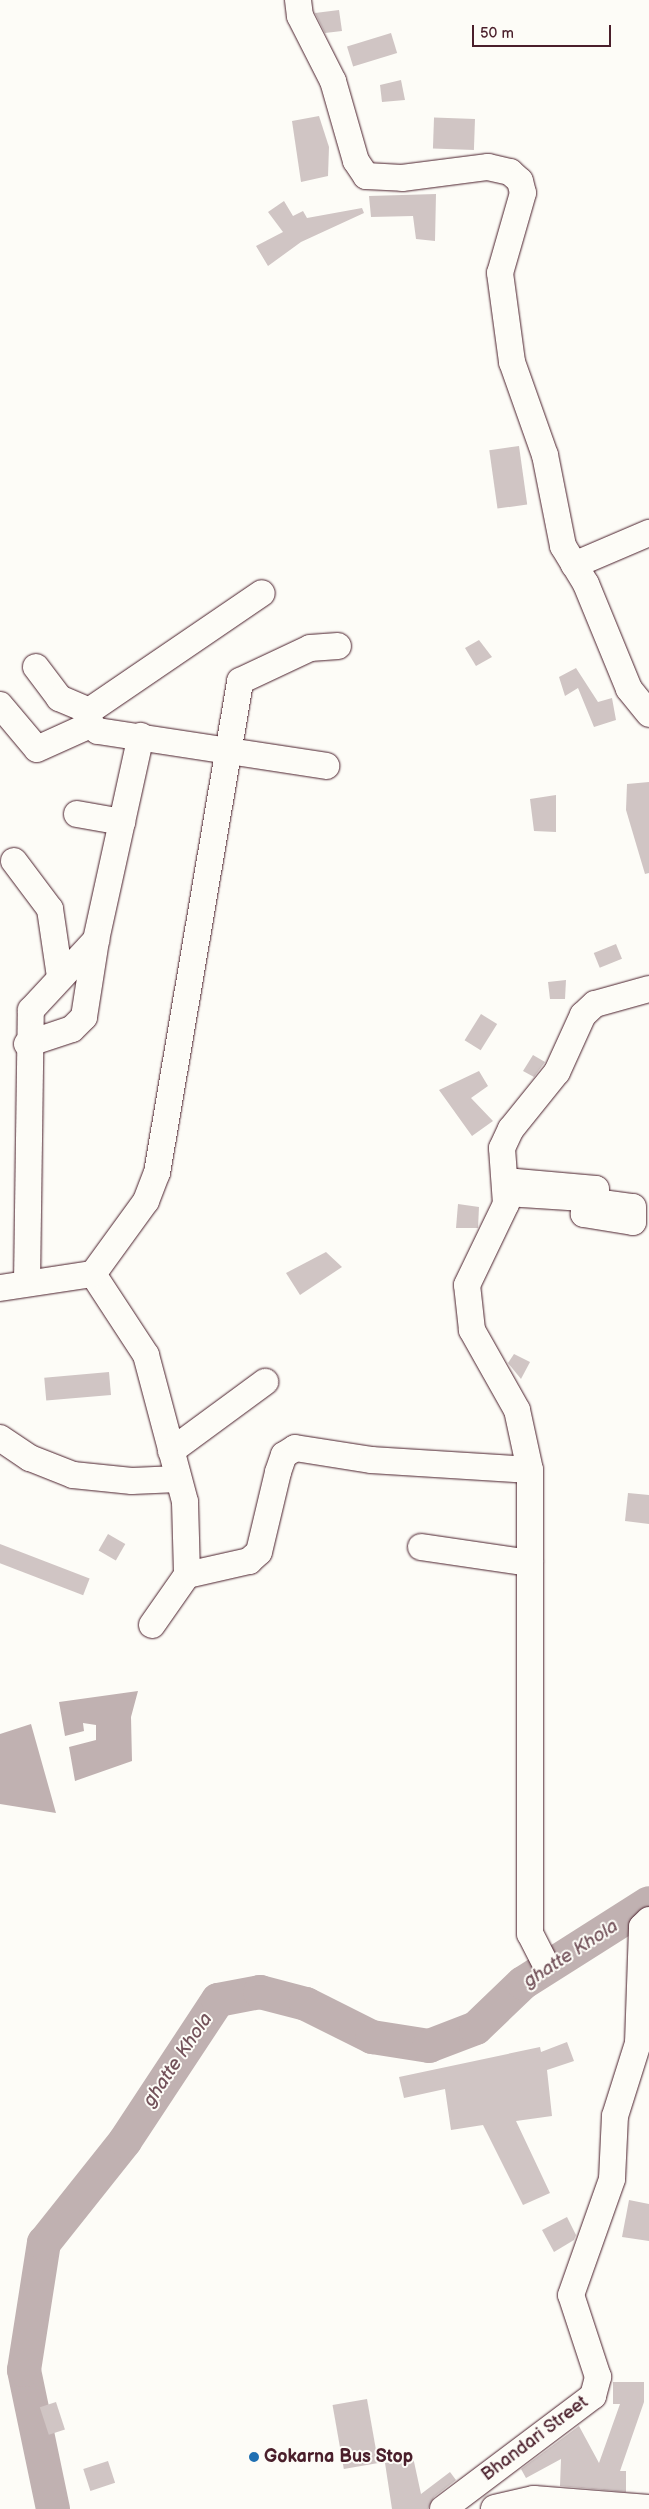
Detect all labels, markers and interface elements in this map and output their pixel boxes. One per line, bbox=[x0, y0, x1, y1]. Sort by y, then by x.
scale bar bbox=[474, 15, 613, 47]
text: 50 m bbox=[480, 24, 514, 43]
water label: ghatte Khola bbox=[519, 1915, 623, 1993]
water label: ghatte Khola bbox=[138, 2009, 218, 2111]
street label: Bhandari Street bbox=[477, 2392, 593, 2486]
place label: Gokarna Bus Stop bbox=[264, 2446, 413, 2468]
marker: Gokarna Bus Stop bbox=[248, 2451, 260, 2463]

